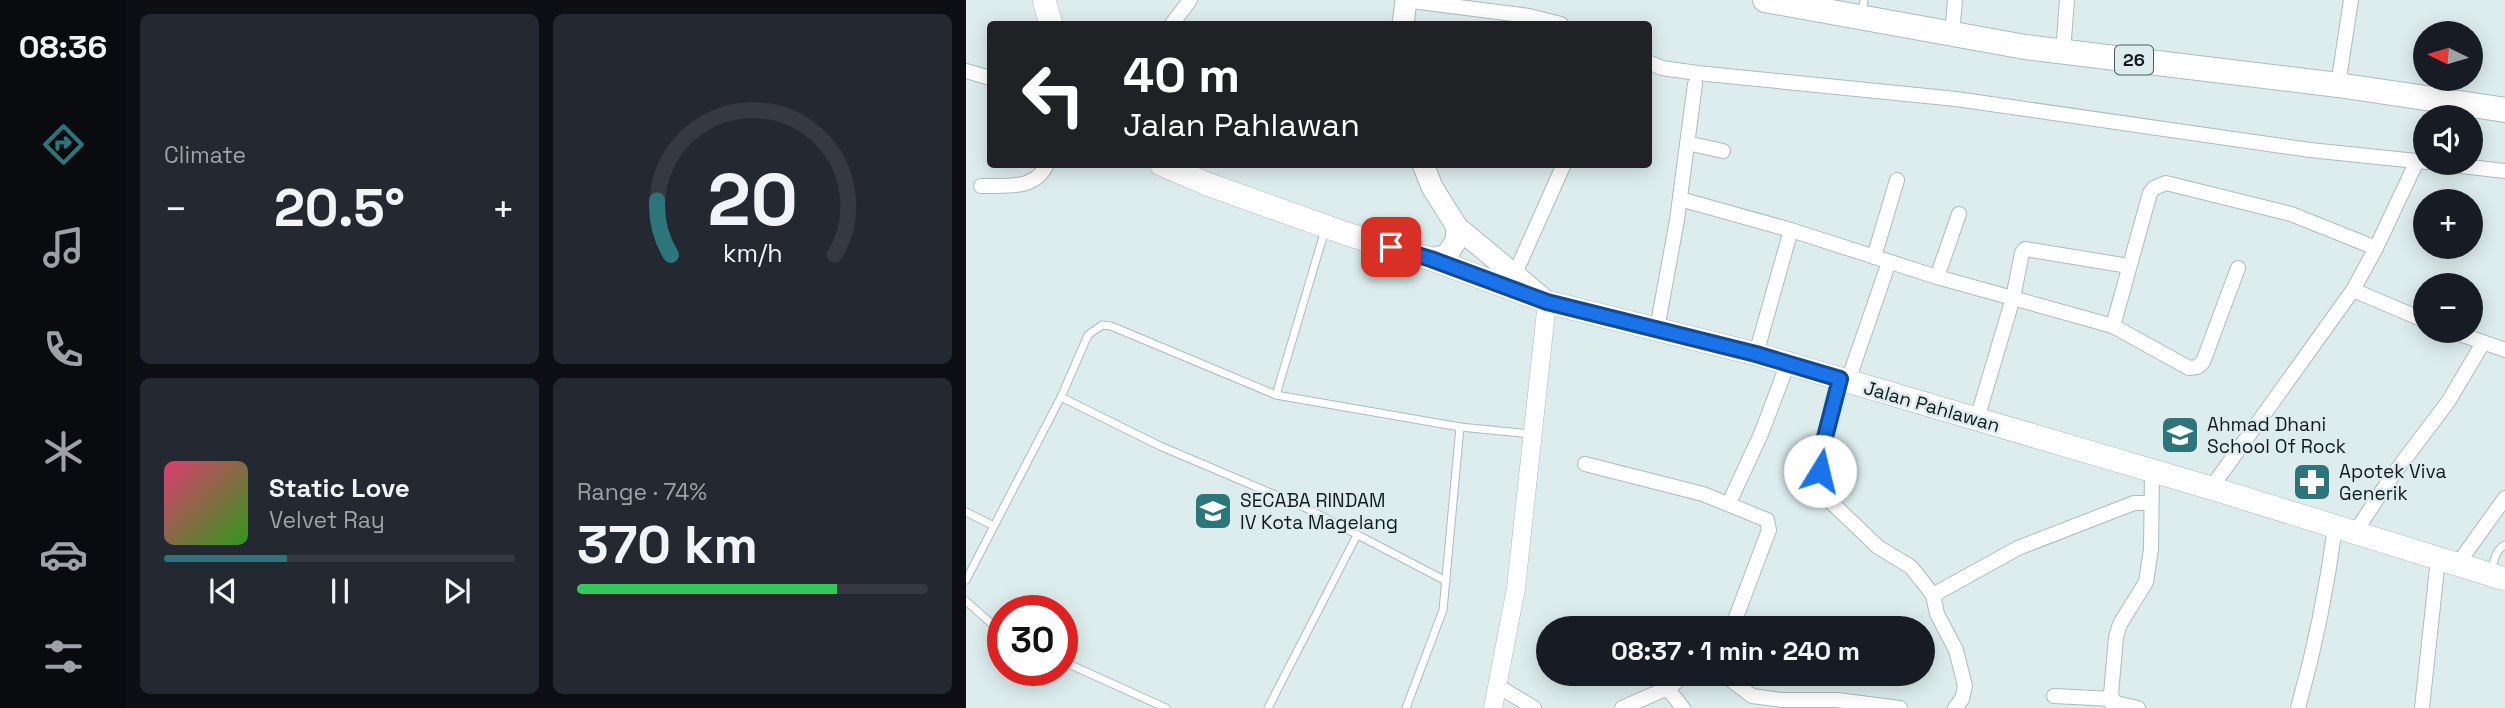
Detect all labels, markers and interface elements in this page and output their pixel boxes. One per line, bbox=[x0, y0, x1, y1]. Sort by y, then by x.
north arrow bbox=[2413, 21, 2483, 91]
map controls bbox=[2413, 21, 2483, 343]
text: 08:36 bbox=[19, 27, 107, 67]
text: 40 m bbox=[1123, 44, 1240, 106]
road number: 26 bbox=[2115, 46, 2153, 74]
icon: left bbox=[1008, 49, 1099, 140]
text: Jalan Pahlawan bbox=[1123, 105, 1360, 145]
button: sound bbox=[2413, 105, 2483, 175]
icon: directions bbox=[39, 120, 88, 169]
text: Climate bbox=[164, 140, 246, 170]
text: 20 bbox=[707, 153, 798, 246]
text: 20.5° bbox=[274, 175, 405, 241]
text: − bbox=[164, 185, 188, 233]
text: + bbox=[491, 185, 515, 233]
button: + bbox=[2413, 189, 2483, 259]
pin bbox=[1361, 217, 1421, 277]
icon: music bbox=[39, 223, 88, 272]
icon: arrive bbox=[1372, 228, 1410, 266]
text: km/h bbox=[723, 237, 782, 269]
button: − bbox=[2413, 273, 2483, 343]
icon: phone bbox=[39, 325, 88, 374]
street label: Jalan Pahlawan bbox=[1861, 375, 2003, 438]
place label: Ahmad Dhani School Of Rock bbox=[2207, 412, 2346, 459]
school or university icon: Ahmad Dhani School Of Rock bbox=[2159, 414, 2201, 456]
icon: climate bbox=[39, 427, 88, 476]
position arrow bbox=[1783, 434, 1857, 508]
place label: Apotek Viva Generik bbox=[2339, 459, 2446, 506]
pharmacy icon: Apotek Viva Generik bbox=[2291, 461, 2333, 503]
text: Static Love bbox=[269, 471, 410, 505]
text: Range · 74% bbox=[577, 477, 707, 507]
place label: SECABA RINDAM IV Kota Magelang bbox=[1240, 488, 1398, 535]
school or university icon: SECABA RINDAM IV Kota Magelang bbox=[1192, 490, 1234, 532]
text: Velvet Ray bbox=[269, 505, 385, 535]
text: 370 km bbox=[577, 512, 758, 578]
icon: car bbox=[39, 530, 88, 579]
icon: previous bbox=[204, 572, 242, 610]
icon: pause bbox=[321, 572, 359, 610]
icon: next bbox=[438, 572, 476, 610]
speed limit sign: 30 bbox=[987, 595, 1078, 686]
icon: filters bbox=[39, 632, 88, 681]
text: 08:37 · 1 min · 240 m bbox=[1611, 634, 1860, 668]

